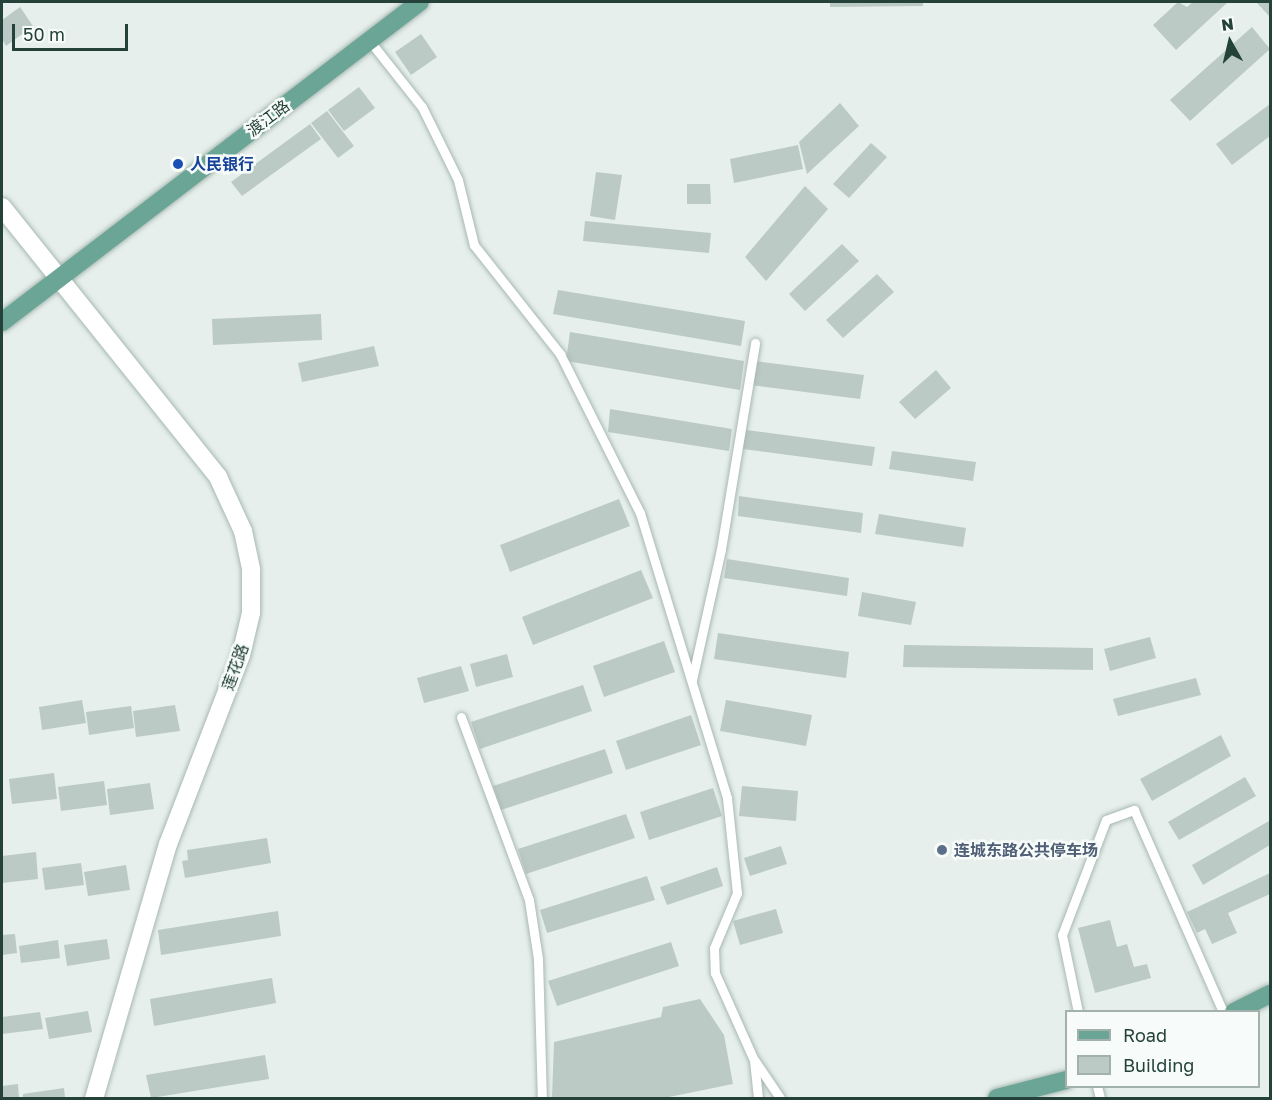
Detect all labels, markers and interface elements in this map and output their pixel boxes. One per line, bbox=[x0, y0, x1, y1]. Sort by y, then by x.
scale bar bbox=[15, 12, 130, 50]
north arrow bbox=[1200, 12, 1260, 72]
text: N bbox=[1220, 13, 1235, 35]
text: 50 m bbox=[23, 23, 65, 45]
street label: 渡江路 bbox=[243, 96, 293, 140]
place label: 人民银行 bbox=[190, 154, 254, 174]
marker: 人民银行 bbox=[171, 157, 185, 171]
street label: 莲花路 bbox=[218, 641, 252, 693]
place label: 连城东路公共停车场 bbox=[954, 840, 1098, 860]
marker: 连城东路公共停车场 bbox=[935, 843, 949, 857]
legend bbox=[1065, 1010, 1260, 1088]
text: Road bbox=[1123, 1024, 1167, 1046]
text: Building bbox=[1123, 1054, 1194, 1076]

